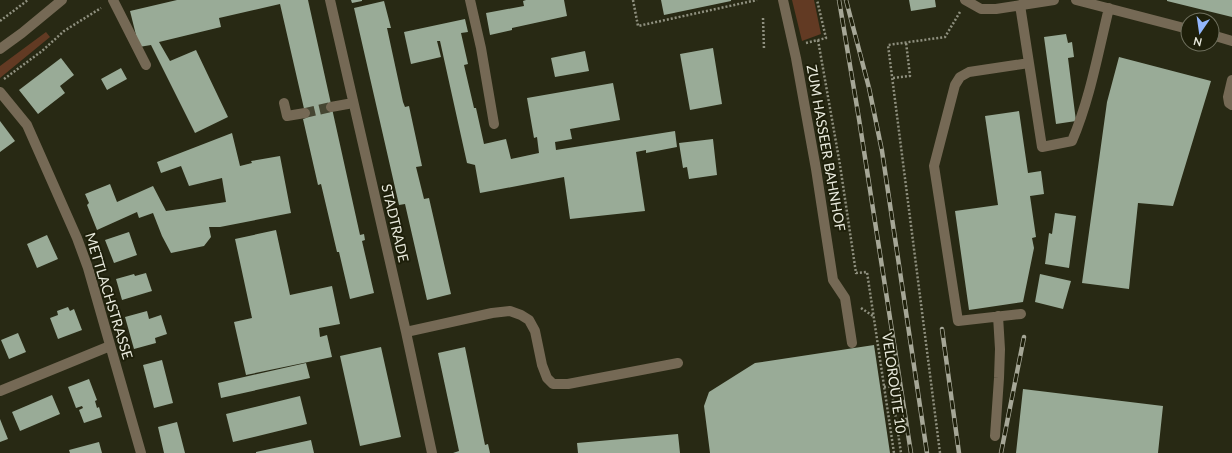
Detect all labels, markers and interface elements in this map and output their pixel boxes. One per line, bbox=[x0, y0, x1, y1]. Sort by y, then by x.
north arrow bbox=[1180, 12, 1220, 52]
text: N bbox=[1192, 35, 1203, 50]
street label: ZUM HASSEER BAHNHOF bbox=[803, 63, 850, 233]
street label: STADTRADE bbox=[378, 182, 413, 264]
street label: METTLACHSTRASSE bbox=[82, 231, 137, 361]
street label: VELOROUTE 10 bbox=[879, 331, 910, 435]

